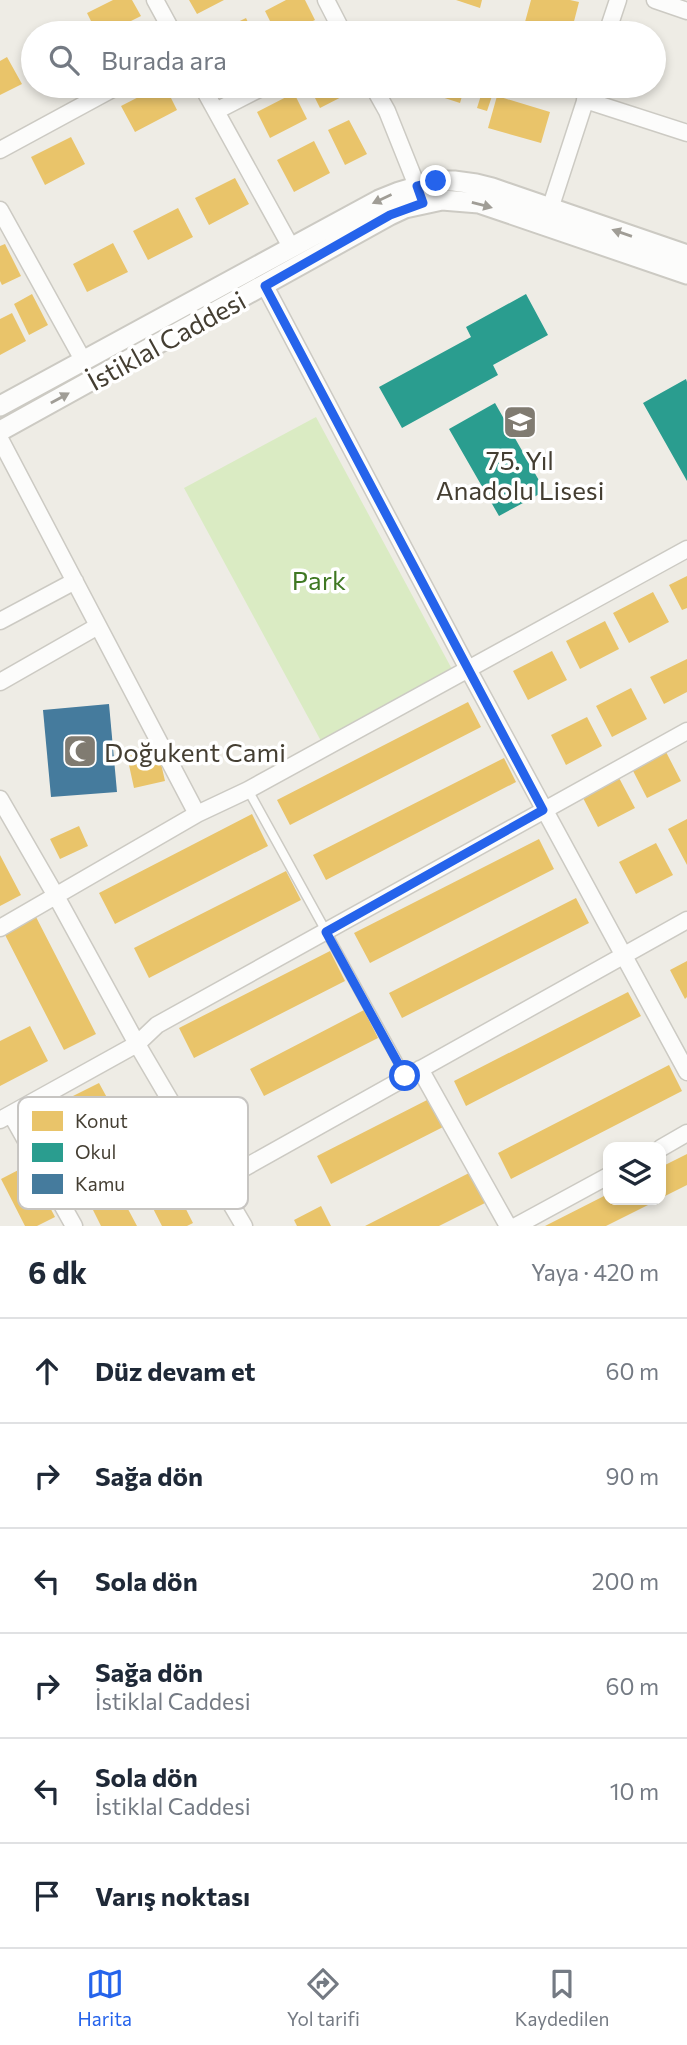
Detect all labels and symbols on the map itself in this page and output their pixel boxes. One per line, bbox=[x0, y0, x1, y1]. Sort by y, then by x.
route end bbox=[420, 165, 451, 196]
one-way arrow bbox=[372, 194, 392, 205]
one-way arrow bbox=[471, 200, 493, 211]
one-way arrow bbox=[612, 227, 633, 238]
street label: İstiklal Caddesi bbox=[82, 284, 250, 396]
one-way arrow bbox=[50, 392, 70, 404]
school or university icon: 75. Yıl Anadolu Lisesi bbox=[501, 403, 539, 441]
place label: 75. Yıl Anadolu Lisesi bbox=[436, 444, 604, 505]
park label: Park bbox=[292, 564, 346, 595]
mosque icon: Doğukent Cami bbox=[61, 732, 99, 770]
place label: Doğukent Cami bbox=[104, 736, 286, 767]
route start bbox=[389, 1060, 420, 1091]
legend bbox=[18, 1097, 248, 1209]
text: Konut bbox=[75, 1109, 128, 1132]
text: Okul bbox=[75, 1140, 116, 1163]
text: Kamu bbox=[75, 1172, 125, 1195]

